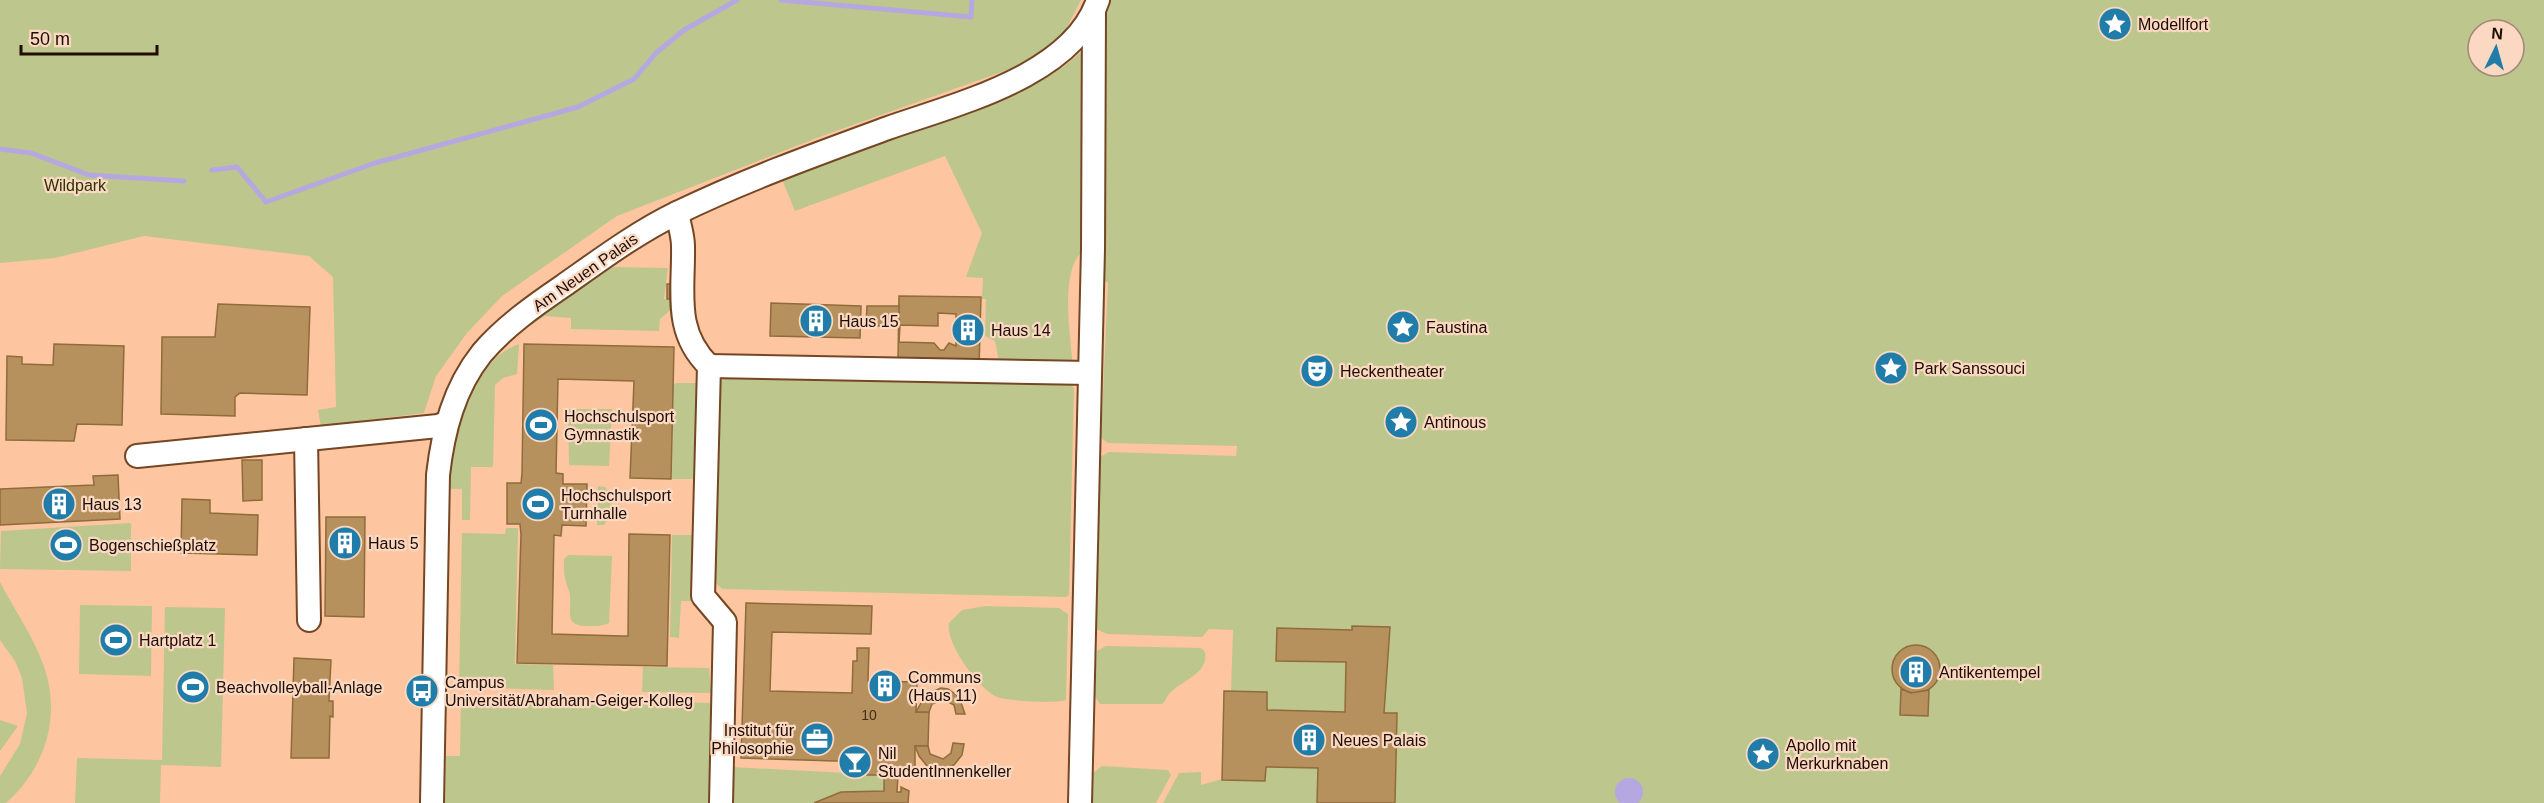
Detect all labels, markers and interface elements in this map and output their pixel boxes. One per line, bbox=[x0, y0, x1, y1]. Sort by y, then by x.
place icon: Modellfort bbox=[2097, 6, 2133, 42]
place label: Modellfort bbox=[2138, 16, 2209, 33]
scale bar bbox=[21, 18, 158, 56]
north arrow bbox=[2466, 18, 2526, 78]
text: N bbox=[2491, 25, 2504, 43]
text: 50 m bbox=[30, 29, 70, 49]
park label: Wildpark bbox=[44, 177, 107, 194]
street label: Am Neuen Palais bbox=[530, 230, 641, 315]
building icon: Haus 15 bbox=[798, 303, 834, 339]
place icon: Faustina bbox=[1385, 309, 1421, 345]
building icon: Haus 14 bbox=[950, 312, 986, 348]
place label: Haus 15 bbox=[839, 313, 899, 330]
place label: Faustina bbox=[1426, 319, 1487, 336]
place label: Haus 14 bbox=[991, 322, 1051, 339]
place icon: Park Sanssouci bbox=[1873, 350, 1909, 386]
theatre icon: Heckentheater bbox=[1299, 353, 1335, 389]
place label: Park Sanssouci bbox=[1914, 360, 2025, 377]
place label: Heckentheater bbox=[1340, 363, 1445, 380]
place icon: Antinous bbox=[1383, 404, 1419, 440]
sports icon: Hochschulsport Gymnastik bbox=[523, 407, 559, 443]
place label: Hochschulsport Gymnastik bbox=[564, 408, 675, 443]
place label: Antinous bbox=[1424, 414, 1486, 431]
building icon: Haus 13 bbox=[41, 486, 77, 522]
sports icon: Hochschulsport Turnhalle bbox=[520, 486, 556, 522]
place label: Hochschulsport Turnhalle bbox=[561, 487, 672, 522]
place label: Haus 13 bbox=[82, 496, 142, 513]
building icon: Haus 5 bbox=[327, 525, 363, 561]
sports icon: Bogenschießplatz bbox=[48, 527, 84, 563]
place label: Haus 5 bbox=[368, 535, 419, 552]
place label: Bogenschießplatz bbox=[89, 537, 216, 554]
sports icon: Hartplatz 1 bbox=[98, 622, 134, 658]
place label: Hartplatz 1 bbox=[139, 632, 216, 649]
building icon: Antikentempel bbox=[1898, 654, 1934, 690]
place label: Antikentempel bbox=[1939, 664, 2040, 681]
building icon: Communs (Haus 11) bbox=[867, 668, 903, 704]
sports icon: Beachvolleyball-Anlage bbox=[175, 669, 211, 705]
place label: Communs (Haus 11) bbox=[908, 669, 981, 704]
bus stop icon: Campus Universität/Abraham-Geiger-Kolleg bbox=[404, 673, 440, 709]
place label: Campus Universität/Abraham-Geiger-Kolleg bbox=[445, 674, 693, 709]
place label: Beachvolleyball-Anlage bbox=[216, 679, 382, 696]
house number: 10 bbox=[861, 707, 877, 723]
office icon: Institut für Philosophie bbox=[799, 721, 835, 757]
place label: Institut für Philosophie bbox=[711, 722, 795, 757]
building icon: Neues Palais bbox=[1291, 722, 1327, 758]
place label: Neues Palais bbox=[1332, 732, 1426, 749]
place icon: Apollo mit Merkurknaben bbox=[1745, 736, 1781, 772]
place label: Apollo mit Merkurknaben bbox=[1786, 737, 1888, 772]
bar icon: Nil StudentInnenkeller bbox=[837, 744, 873, 780]
place label: Nil StudentInnenkeller bbox=[878, 745, 1012, 780]

